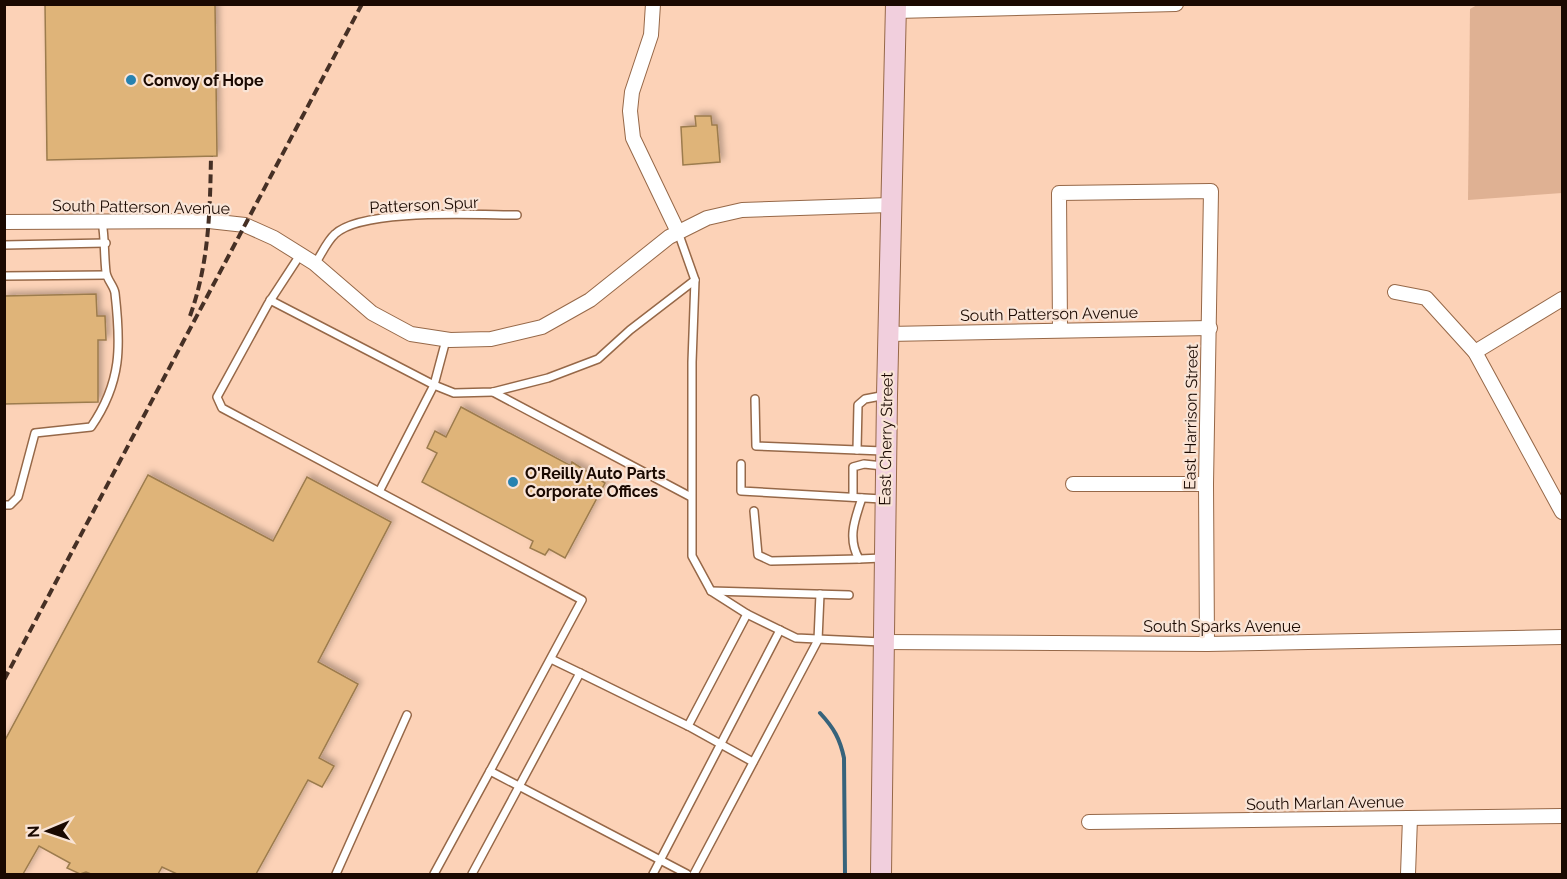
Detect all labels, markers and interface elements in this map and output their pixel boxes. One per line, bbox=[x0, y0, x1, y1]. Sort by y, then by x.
place label: Convoy of Hope bbox=[143, 71, 264, 90]
marker: Convoy of Hope bbox=[124, 73, 138, 87]
street label: Patterson Spur bbox=[369, 193, 480, 217]
street label: South Patterson Avenue bbox=[52, 196, 230, 218]
street label: South Patterson Avenue bbox=[960, 303, 1138, 325]
street label: East Harrison Street bbox=[1180, 343, 1202, 490]
street label: East Cherry Street bbox=[875, 372, 897, 506]
place label: O'Reilly Auto Parts Corporate Offices bbox=[525, 464, 666, 501]
marker: O'Reilly Auto Parts Corporate Offices bbox=[506, 475, 520, 489]
street label: South Sparks Avenue bbox=[1143, 617, 1301, 636]
street label: South Marlan Avenue bbox=[1246, 792, 1404, 814]
north arrow bbox=[18, 801, 78, 861]
text: N bbox=[24, 825, 43, 838]

